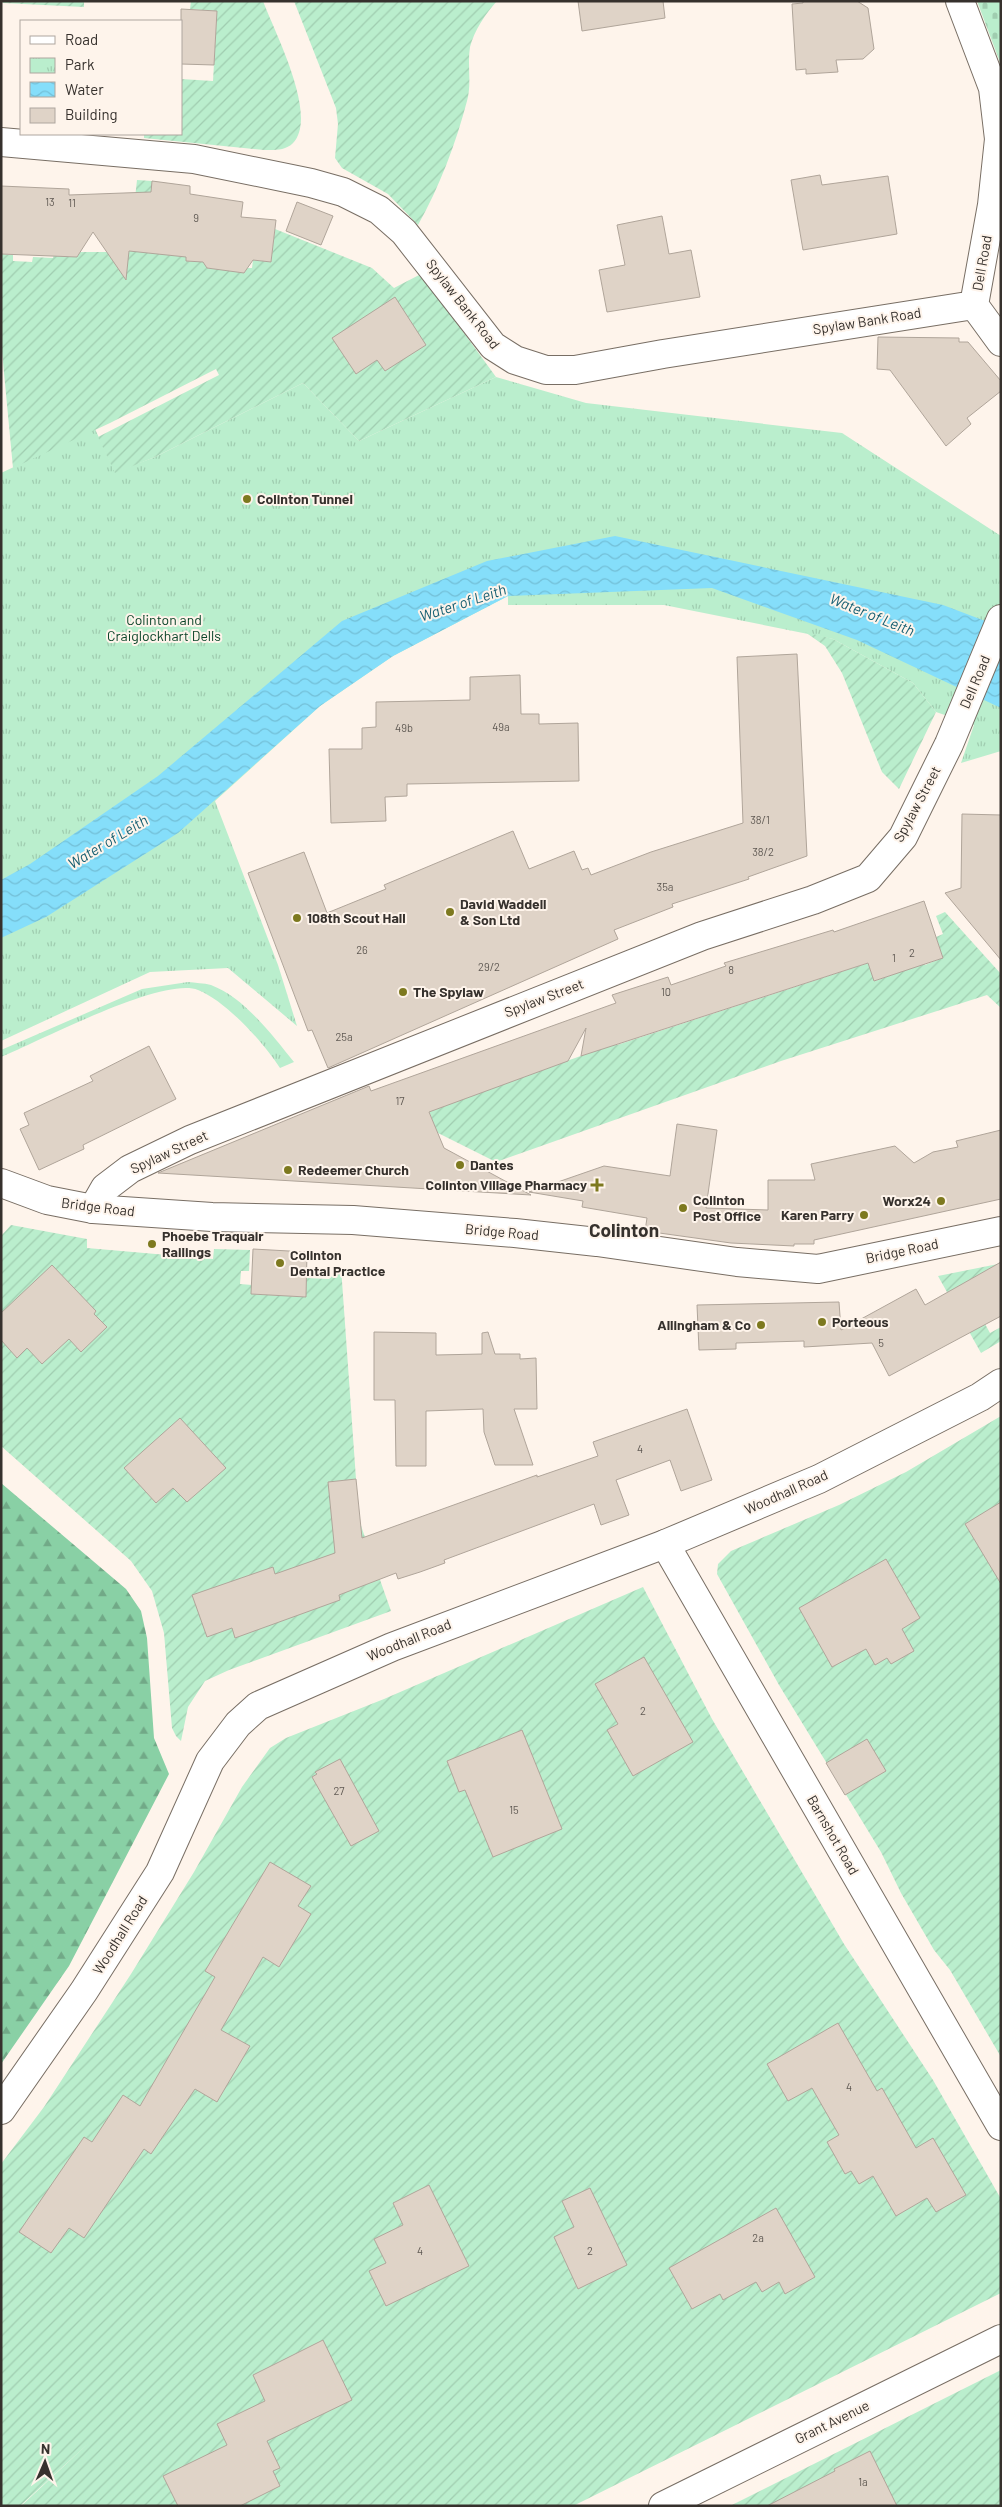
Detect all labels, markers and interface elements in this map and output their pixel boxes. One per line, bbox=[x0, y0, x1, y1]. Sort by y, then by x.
legend bbox=[20, 20, 182, 135]
text: Road bbox=[65, 30, 98, 48]
text: Park bbox=[65, 55, 95, 73]
text: Water bbox=[65, 80, 104, 98]
text: Building bbox=[65, 105, 118, 123]
house number: 13 bbox=[45, 195, 55, 208]
house number: 11 bbox=[68, 196, 76, 209]
house number: 9 bbox=[193, 211, 199, 224]
street label: Dell Road bbox=[968, 234, 995, 292]
street label: Spylaw Bank Road bbox=[423, 255, 504, 352]
street label: Spylaw Bank Road bbox=[811, 304, 922, 337]
place label: Colinton Tunnel bbox=[257, 490, 353, 507]
marker: Colinton Tunnel bbox=[241, 493, 253, 505]
water label: Water of Leith bbox=[417, 580, 508, 625]
water label: Water of Leith bbox=[827, 589, 918, 639]
park label: Colinton and Craiglockhart Dells bbox=[107, 611, 221, 644]
street label: Dell Road bbox=[956, 653, 993, 711]
house number: 49a bbox=[492, 720, 510, 733]
house number: 49b bbox=[395, 721, 413, 734]
street label: Spylaw Street bbox=[889, 763, 944, 845]
water label: Water of Leith bbox=[64, 810, 151, 872]
house number: 38/1 bbox=[750, 813, 770, 826]
house number: 38/2 bbox=[752, 845, 774, 858]
house number: 35a bbox=[657, 880, 673, 893]
place label: David Waddell & Son Ltd bbox=[460, 895, 547, 928]
marker: David Waddell & Son Ltd bbox=[444, 906, 456, 918]
place label: 108th Scout Hall bbox=[307, 909, 406, 926]
marker: 108th Scout Hall bbox=[291, 912, 303, 924]
house number: 26 bbox=[356, 943, 368, 956]
house number: 2 bbox=[909, 946, 915, 959]
house number: 1 bbox=[892, 951, 896, 964]
house number: 29/2 bbox=[478, 960, 500, 973]
house number: 8 bbox=[728, 963, 734, 976]
street label: Spylaw Street bbox=[502, 975, 586, 1020]
place label: The Spylaw bbox=[413, 983, 484, 1000]
house number: 10 bbox=[661, 985, 671, 998]
marker: The Spylaw bbox=[397, 986, 409, 998]
house number: 25a bbox=[335, 1030, 353, 1043]
house number: 17 bbox=[395, 1094, 405, 1107]
street label: Spylaw Street bbox=[127, 1126, 210, 1177]
place label: Dantes bbox=[470, 1156, 513, 1173]
marker: Dantes bbox=[454, 1159, 466, 1171]
place label: Redeemer Church bbox=[298, 1161, 409, 1178]
marker: Redeemer Church bbox=[282, 1164, 294, 1176]
place label: Colinton Village Pharmacy bbox=[426, 1176, 587, 1193]
marker: Colinton Village Pharmacy bbox=[591, 1179, 603, 1191]
place label: Colinton Post Office bbox=[693, 1191, 762, 1224]
place label: Worx24 bbox=[883, 1192, 931, 1209]
street label: Bridge Road bbox=[60, 1194, 136, 1219]
marker: Worx24 bbox=[935, 1195, 947, 1207]
marker: Colinton Post Office bbox=[677, 1202, 689, 1214]
place label: Karen Parry bbox=[781, 1206, 854, 1223]
marker: Karen Parry bbox=[858, 1209, 870, 1221]
district label: Colinton bbox=[589, 1218, 659, 1241]
street label: Bridge Road bbox=[465, 1220, 540, 1243]
place label: Phoebe Traquair Railings bbox=[162, 1227, 264, 1260]
street label: Bridge Road bbox=[864, 1235, 940, 1266]
marker: Phoebe Traquair Railings bbox=[146, 1238, 158, 1250]
place label: Colinton Dental Practice bbox=[290, 1246, 386, 1279]
marker: Colinton Dental Practice bbox=[274, 1257, 286, 1269]
place label: Porteous bbox=[832, 1313, 889, 1330]
place label: Allingham & Co bbox=[657, 1316, 751, 1333]
marker: Porteous bbox=[816, 1316, 828, 1328]
marker: Allingham & Co bbox=[755, 1319, 767, 1331]
house number: 5 bbox=[878, 1336, 884, 1349]
house number: 4 bbox=[637, 1442, 643, 1455]
street label: Woodhall Road bbox=[742, 1466, 830, 1517]
street label: Woodhall Road bbox=[364, 1615, 453, 1664]
house number: 2 bbox=[640, 1704, 646, 1717]
house number: 27 bbox=[333, 1784, 345, 1797]
street label: Barnshot Road bbox=[804, 1792, 863, 1878]
house number: 15 bbox=[509, 1803, 519, 1816]
street label: Woodhall Road bbox=[89, 1892, 150, 1977]
house number: 4 bbox=[846, 2080, 852, 2093]
house number: 2a bbox=[752, 2231, 764, 2244]
house number: 4 bbox=[417, 2244, 423, 2257]
house number: 2 bbox=[587, 2244, 593, 2257]
street label: Grant Avenue bbox=[792, 2396, 872, 2447]
north arrow bbox=[20, 2437, 70, 2487]
text: N bbox=[41, 2440, 50, 2457]
house number: 1a bbox=[858, 2475, 868, 2488]

